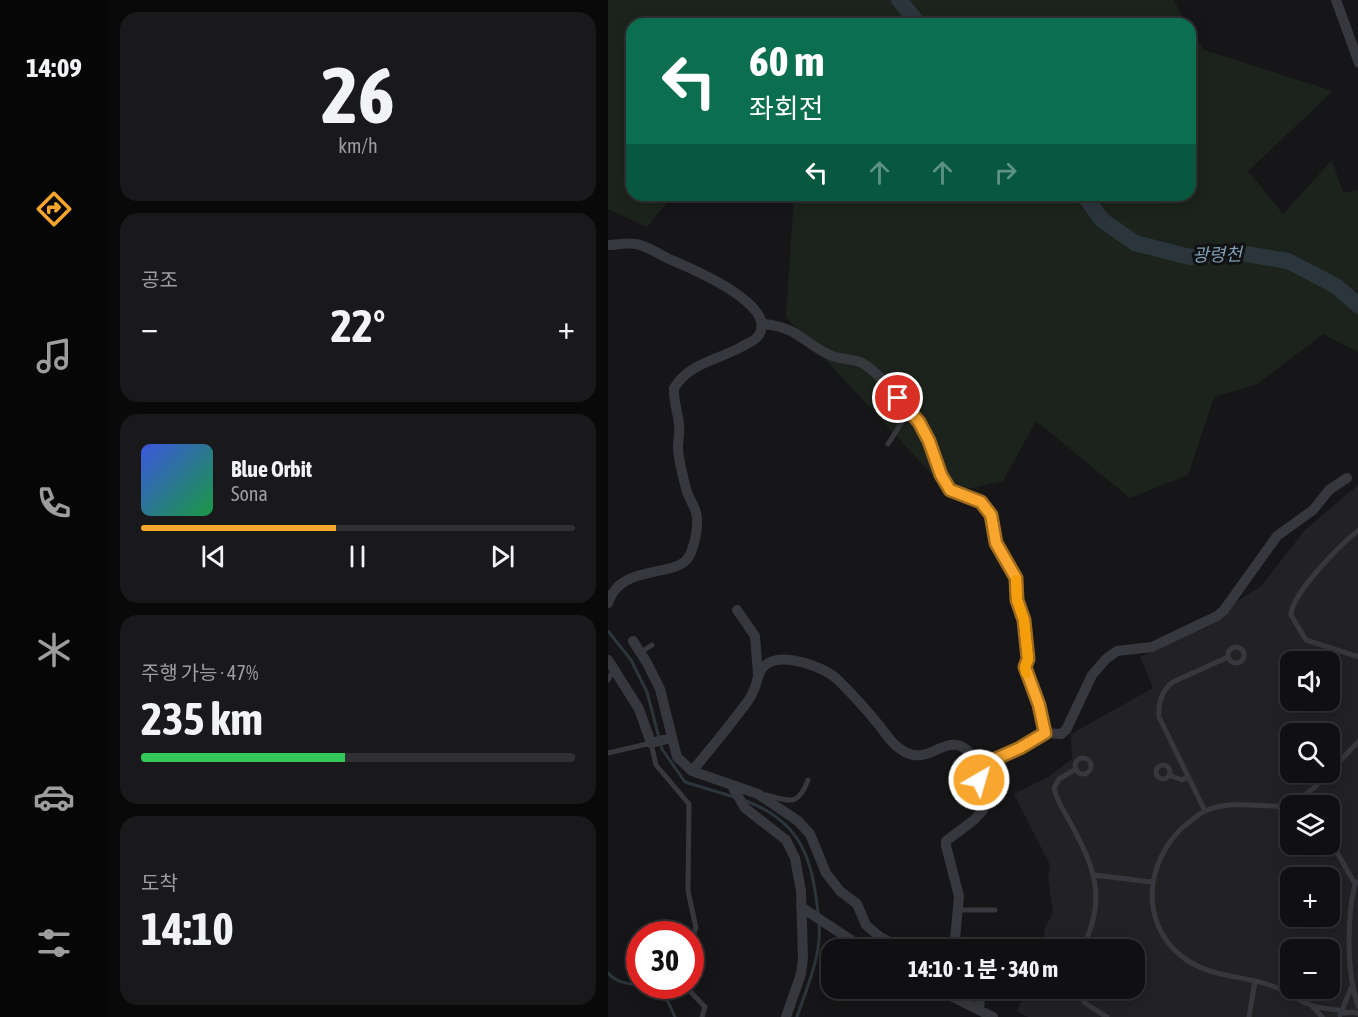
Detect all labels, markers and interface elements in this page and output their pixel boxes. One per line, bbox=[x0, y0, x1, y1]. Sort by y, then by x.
text: 60 m bbox=[749, 37, 824, 85]
icon: left bbox=[650, 42, 728, 120]
text: 26 bbox=[321, 50, 395, 140]
text: 14:09 bbox=[26, 52, 82, 83]
text: 좌회전 bbox=[749, 93, 824, 124]
text: km/h bbox=[338, 134, 378, 157]
icon: left bbox=[800, 156, 833, 189]
icon: ahead bbox=[863, 156, 896, 189]
icon: ahead bbox=[926, 156, 959, 189]
icon: right bbox=[989, 156, 1022, 189]
icon: directions bbox=[33, 188, 75, 230]
water label: 광령천 bbox=[1192, 244, 1244, 265]
text: 공조 bbox=[141, 268, 178, 291]
text: 22° bbox=[331, 300, 385, 352]
text: − bbox=[141, 308, 158, 346]
text: + bbox=[558, 308, 575, 346]
icon: music bbox=[33, 335, 75, 377]
pin bbox=[872, 372, 923, 423]
icon: arrive bbox=[881, 381, 914, 414]
text: Blue Orbit bbox=[231, 456, 312, 482]
icon: phone bbox=[33, 482, 75, 524]
text: Sona bbox=[231, 482, 268, 505]
icon: previous bbox=[197, 540, 230, 573]
icon: pause bbox=[341, 540, 374, 573]
icon: next bbox=[486, 540, 519, 573]
icon: climate bbox=[33, 629, 75, 671]
map controls bbox=[1280, 651, 1340, 999]
button: sound bbox=[1280, 651, 1340, 711]
text: 주행 가능 · 47% bbox=[141, 661, 258, 684]
text: 235 km bbox=[141, 693, 263, 745]
button: search bbox=[1280, 723, 1340, 783]
position arrow bbox=[947, 748, 1011, 812]
icon: car bbox=[33, 776, 75, 818]
button: layers bbox=[1280, 795, 1340, 855]
button: + bbox=[1280, 867, 1340, 927]
text: 도착 bbox=[141, 871, 178, 894]
text: 14:10 bbox=[141, 903, 234, 955]
speed limit sign: 30 bbox=[626, 921, 704, 999]
icon: filters bbox=[33, 922, 75, 964]
button: − bbox=[1280, 939, 1340, 999]
text: 14:10 · 1 분 · 340 m bbox=[908, 956, 1058, 982]

